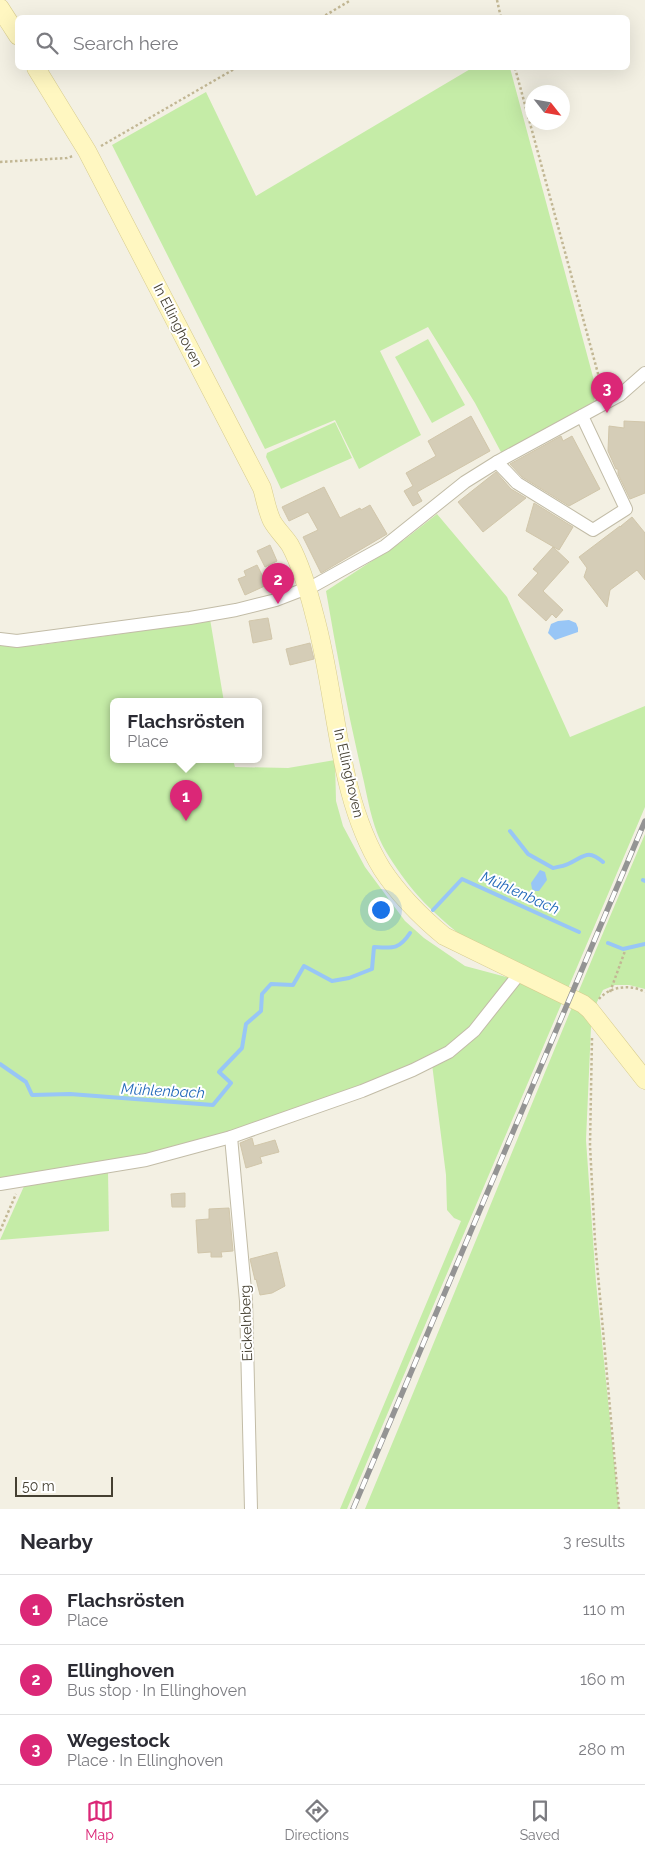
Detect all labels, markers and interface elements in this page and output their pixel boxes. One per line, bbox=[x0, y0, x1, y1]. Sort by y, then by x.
search box bbox=[15, 15, 630, 70]
icon: search bbox=[33, 29, 61, 57]
text: Search here bbox=[73, 32, 179, 54]
north arrow bbox=[525, 85, 570, 130]
street label: In Ellinghoven bbox=[150, 281, 206, 369]
pin: 3 bbox=[591, 372, 623, 413]
pin: 2 bbox=[262, 563, 294, 604]
popup bbox=[110, 698, 262, 763]
text: Flachsrösten bbox=[127, 710, 245, 732]
street label: In Ellinghoven bbox=[331, 727, 367, 819]
text: Place bbox=[127, 732, 168, 751]
pin: 1 bbox=[170, 780, 202, 821]
water label: Mühlenbach bbox=[478, 868, 562, 918]
your location bbox=[368, 897, 394, 923]
water label: Mühlenbach bbox=[121, 1080, 205, 1102]
street label: Eickelnberg bbox=[237, 1284, 255, 1362]
scale bar bbox=[15, 1474, 112, 1497]
text: 50 m bbox=[22, 1478, 55, 1494]
text: Nearby bbox=[20, 1529, 93, 1554]
text: 3 results bbox=[563, 1532, 625, 1551]
text: Flachsrösten bbox=[67, 1589, 185, 1611]
text: 1 bbox=[32, 1600, 40, 1619]
text: 110 m bbox=[583, 1600, 625, 1619]
text: Place bbox=[67, 1611, 108, 1630]
text: Ellinghoven bbox=[67, 1659, 174, 1681]
text: 2 bbox=[31, 1670, 41, 1689]
text: 160 m bbox=[580, 1670, 625, 1689]
text: Bus stop · In Ellinghoven bbox=[67, 1681, 247, 1700]
text: Wegestock bbox=[67, 1729, 170, 1751]
text: 3 bbox=[32, 1740, 40, 1759]
text: 280 m bbox=[579, 1740, 625, 1759]
text: Place · In Ellinghoven bbox=[67, 1751, 223, 1770]
tab: Map bbox=[85, 1797, 114, 1843]
tab: Directions bbox=[284, 1797, 349, 1843]
tab: Saved bbox=[520, 1797, 560, 1843]

